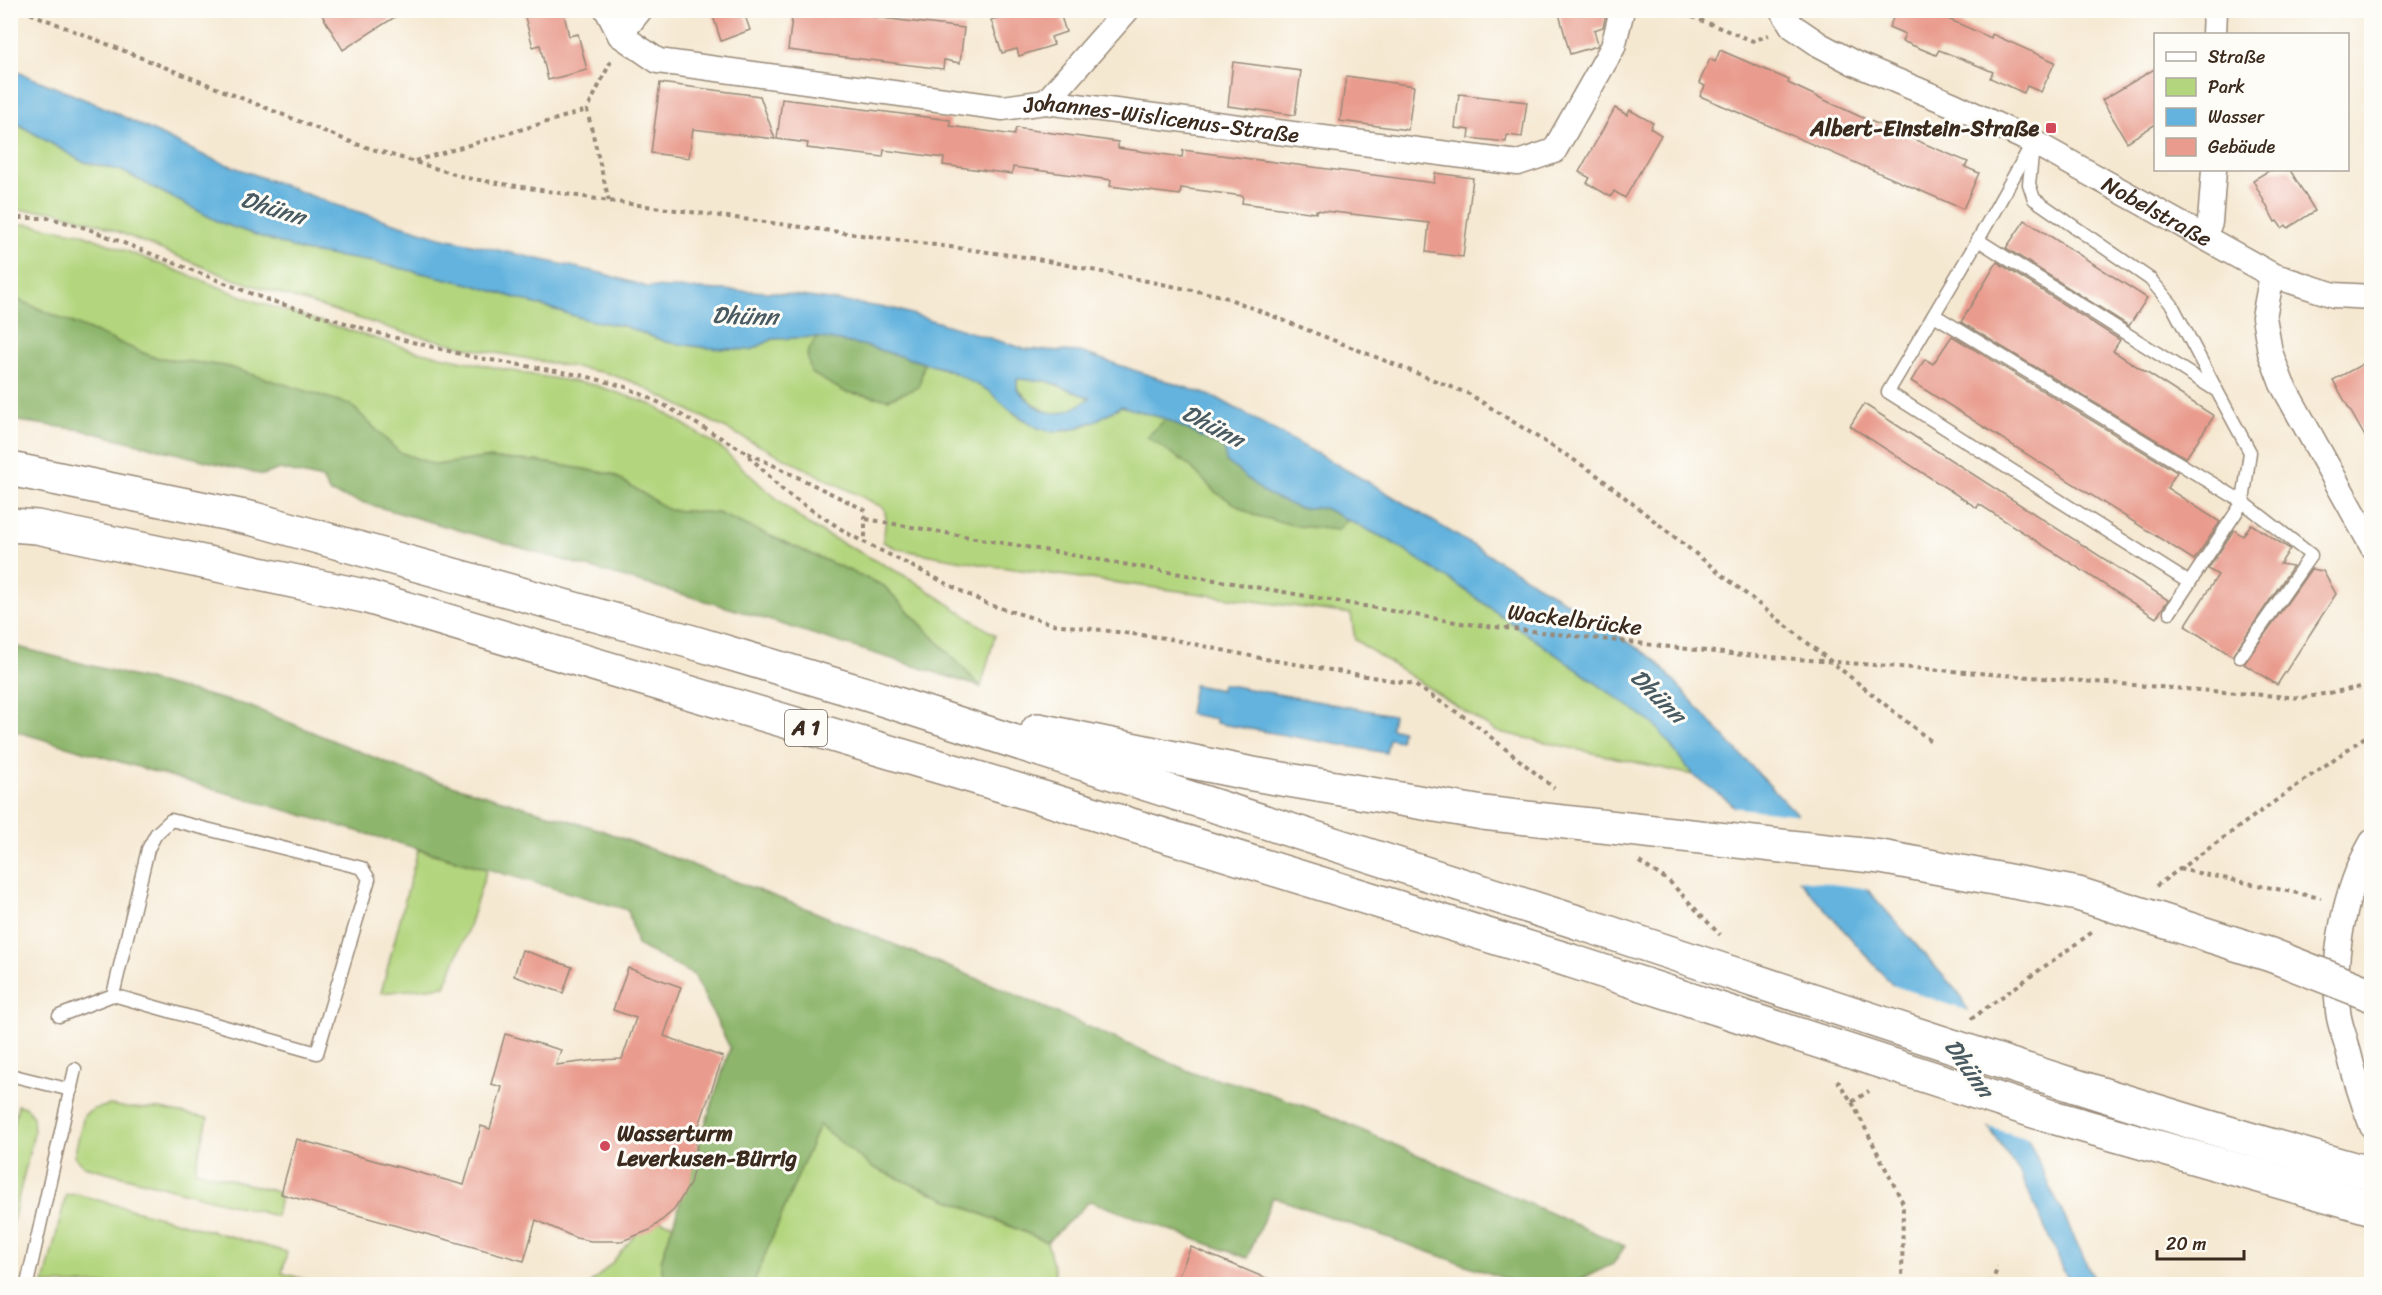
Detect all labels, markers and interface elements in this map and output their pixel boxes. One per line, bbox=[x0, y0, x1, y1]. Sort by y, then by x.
legend bbox=[2154, 33, 2349, 171]
text: Straße bbox=[2208, 41, 2265, 73]
text: Park bbox=[2208, 71, 2245, 103]
street label: Johannes-Wislicenus-Straße bbox=[1020, 83, 1302, 155]
text: Wasser bbox=[2208, 101, 2266, 133]
place label: Albert-Einstein-Straße bbox=[1809, 109, 2039, 148]
marker: Albert-Einstein-Straße bbox=[2044, 121, 2058, 135]
text: Gebäude bbox=[2208, 131, 2276, 163]
street label: Nobelstraße bbox=[2094, 165, 2219, 258]
water label: Dhünn bbox=[235, 178, 314, 239]
water label: Dhünn bbox=[711, 294, 782, 338]
water label: Dhünn bbox=[1174, 392, 1255, 461]
street label: Wackelbrücke bbox=[1506, 592, 1644, 647]
water label: Dhünn bbox=[1620, 658, 1698, 736]
road number: A 1 bbox=[785, 710, 827, 746]
water label: Dhünn bbox=[1933, 1029, 2007, 1109]
place label: Wasserturm Leverkusen-Bürrig bbox=[617, 1114, 797, 1178]
marker: Wasserturm Leverkusen-Bürrig bbox=[598, 1139, 612, 1153]
scale bar bbox=[2157, 1223, 2244, 1261]
text: 20 m bbox=[2166, 1228, 2206, 1260]

